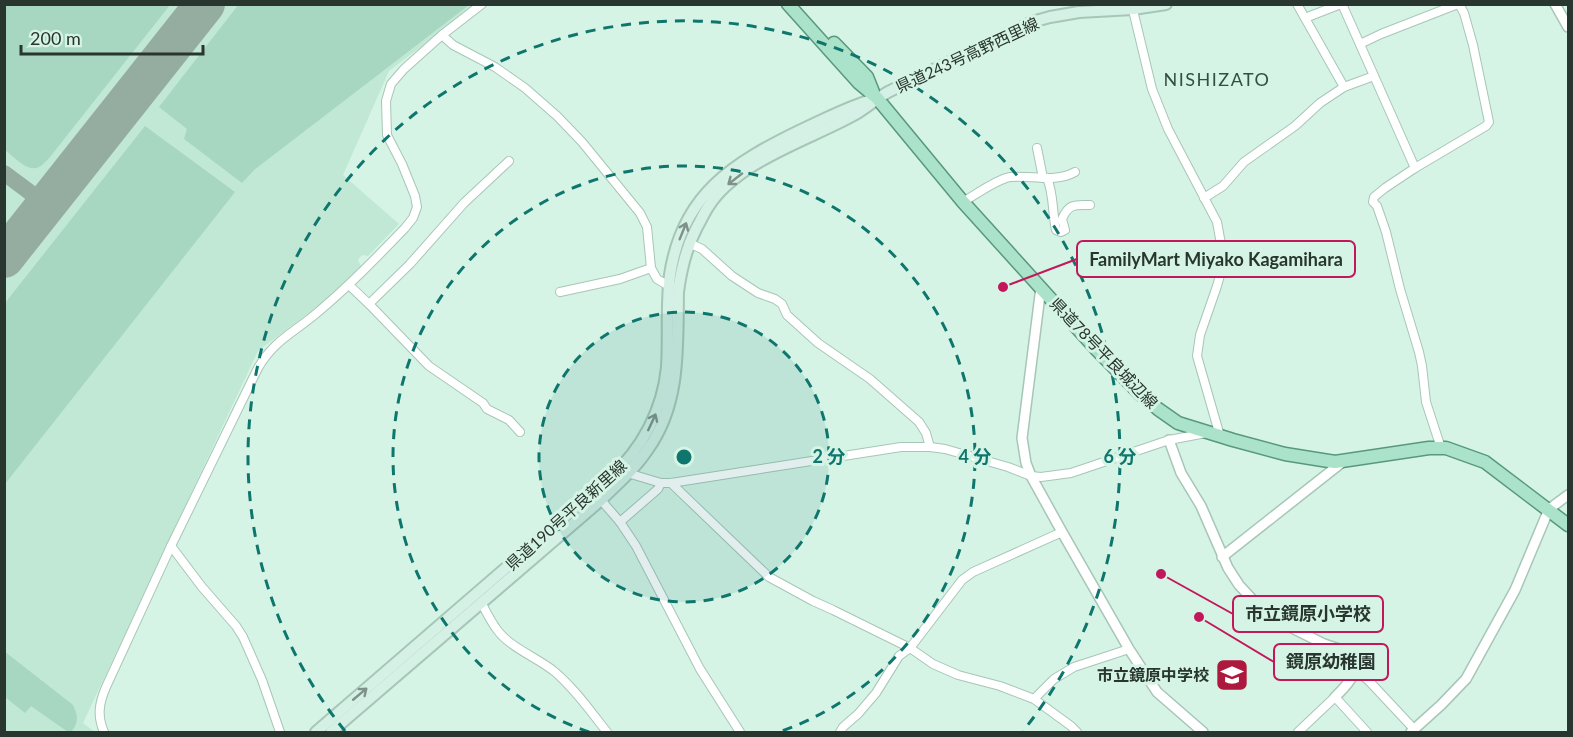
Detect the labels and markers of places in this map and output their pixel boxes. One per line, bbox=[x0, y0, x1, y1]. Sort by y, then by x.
callout: FamilyMart Miyako Kagamihara bbox=[1077, 241, 1355, 277]
centre of rings bbox=[674, 447, 694, 467]
callout: 市立鏡原小学校 bbox=[1233, 596, 1383, 632]
callout: 鏡原幼稚園 bbox=[1274, 644, 1388, 680]
school or university icon: 市立鏡原中学校 bbox=[1214, 657, 1250, 693]
place label: 市立鏡原中学校 bbox=[1097, 665, 1209, 684]

